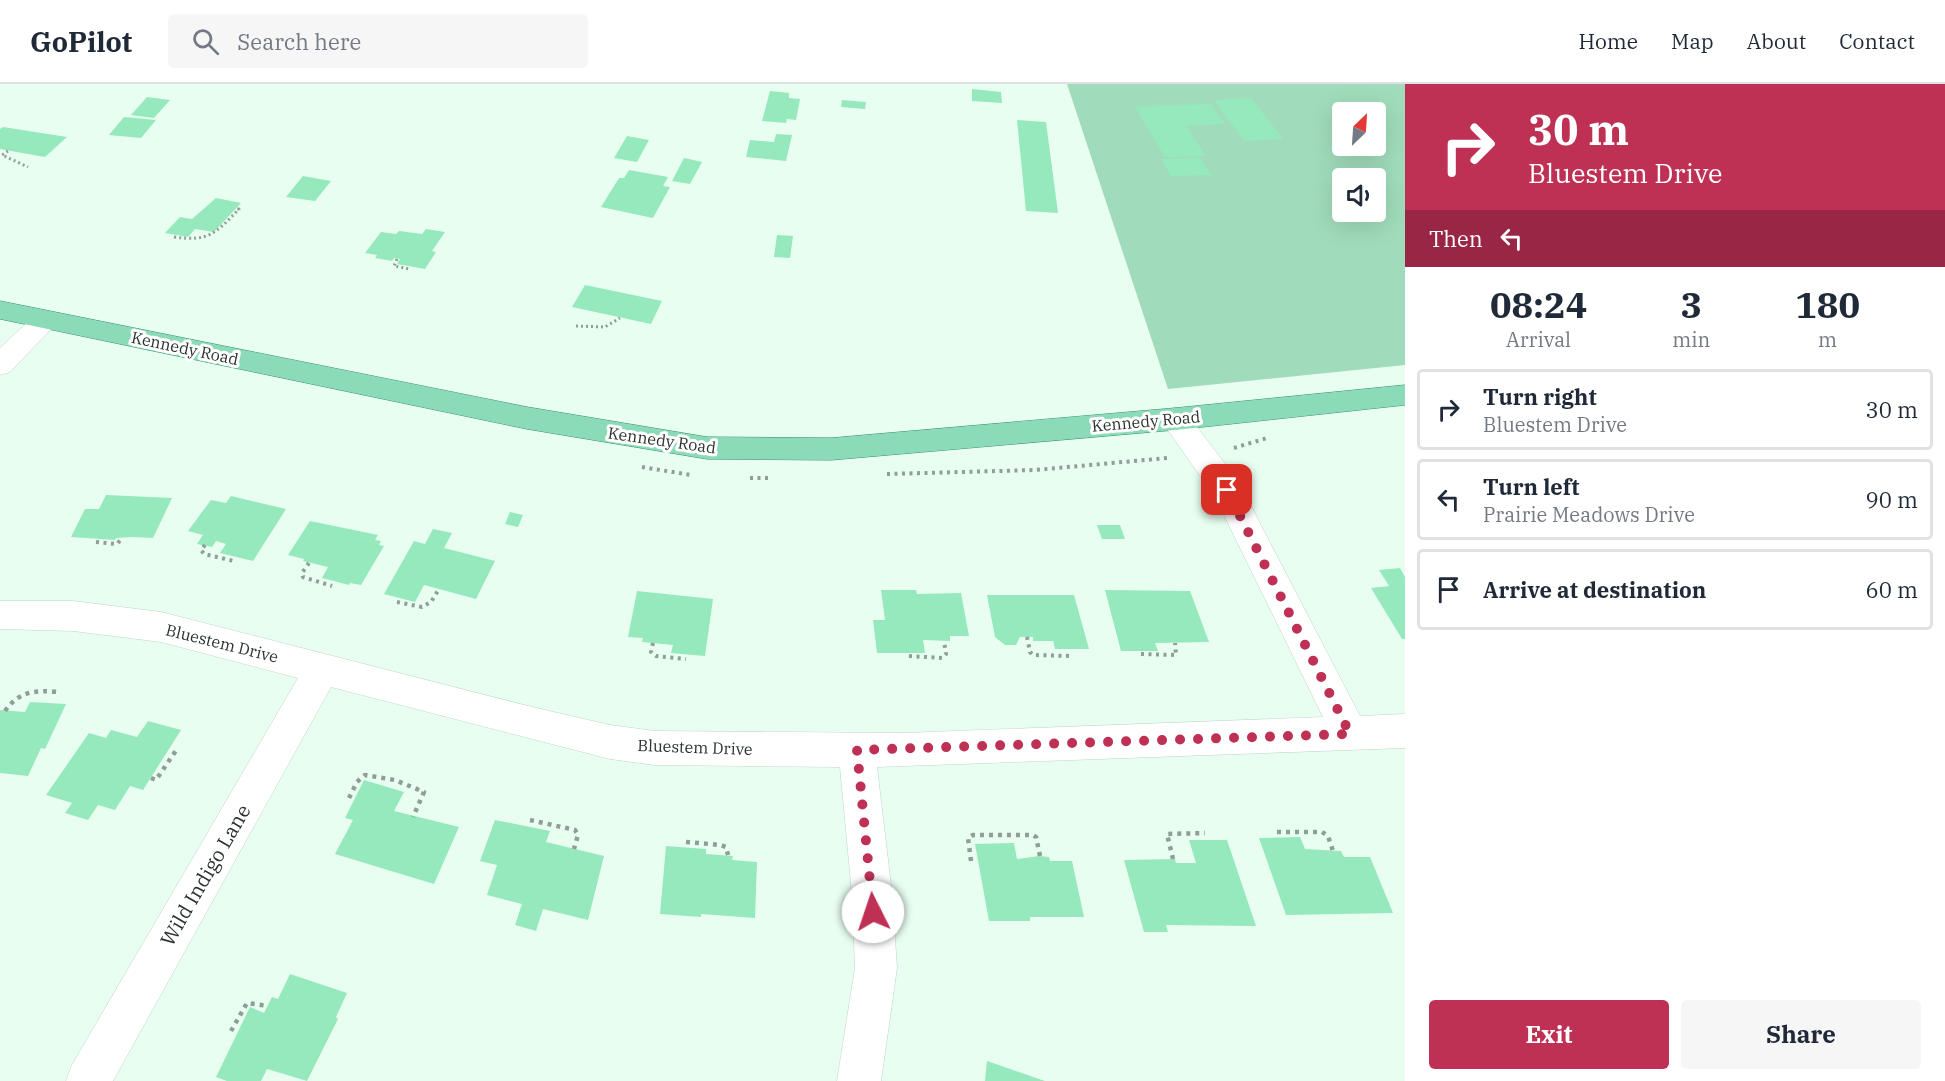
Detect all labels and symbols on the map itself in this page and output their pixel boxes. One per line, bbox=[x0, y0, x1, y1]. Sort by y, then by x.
north arrow bbox=[1332, 102, 1386, 156]
street label: Kennedy Road bbox=[130, 327, 241, 369]
street label: Kennedy Road bbox=[1091, 406, 1201, 436]
street label: Kennedy Road bbox=[607, 423, 718, 458]
pin bbox=[1201, 464, 1252, 515]
street label: Bluestem Drive bbox=[164, 619, 280, 667]
street label: Bluestem Drive bbox=[637, 735, 753, 759]
street label: Wild Indigo Lane bbox=[153, 799, 257, 951]
position arrow bbox=[841, 880, 905, 944]

